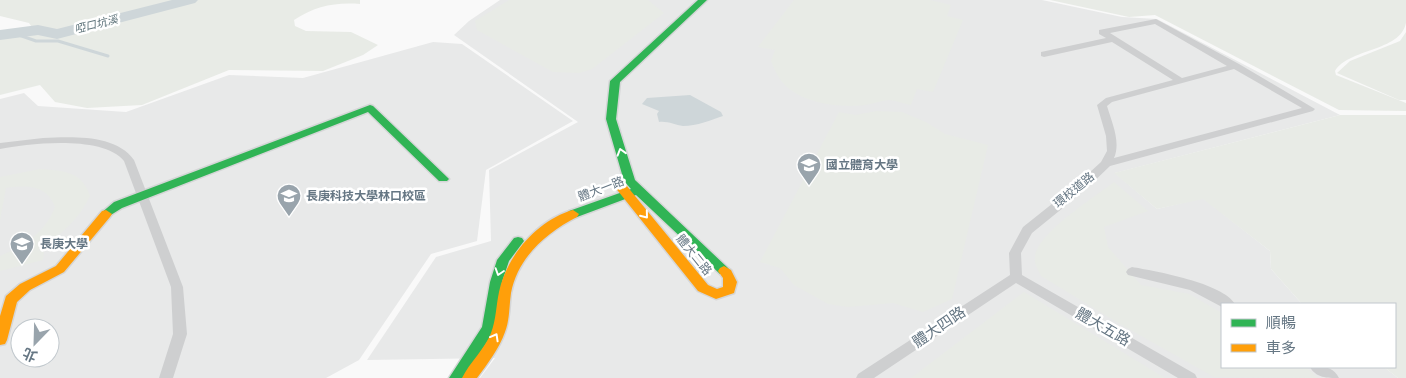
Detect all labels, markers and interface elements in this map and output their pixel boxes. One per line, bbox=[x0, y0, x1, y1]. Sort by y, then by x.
water label: 啞口坑溪 bbox=[73, 11, 121, 36]
one-way arrow bbox=[616, 148, 626, 157]
school or university icon: 國立體育大學 bbox=[796, 152, 822, 186]
place label: 國立體育大學 bbox=[826, 157, 898, 173]
street label: 環校道路 bbox=[1050, 169, 1098, 211]
street label: 體大一路 bbox=[576, 173, 626, 205]
school or university icon: 長庚科技大學林口校區 bbox=[276, 183, 302, 217]
place label: 長庚科技大學林口校區 bbox=[306, 188, 426, 204]
one-way arrow bbox=[639, 209, 647, 218]
school or university icon: 長庚大學 bbox=[9, 231, 35, 265]
street label: 體大二路 bbox=[673, 231, 715, 279]
place label: 長庚大學 bbox=[40, 236, 88, 252]
one-way arrow bbox=[495, 267, 505, 276]
street label: 體大四路 bbox=[909, 302, 969, 352]
street label: 體大五路 bbox=[1072, 303, 1134, 351]
legend bbox=[1221, 303, 1396, 368]
text: 順暢 bbox=[1266, 313, 1296, 333]
north arrow bbox=[10, 318, 60, 368]
one-way arrow bbox=[489, 333, 499, 342]
text: 車多 bbox=[1266, 338, 1296, 358]
text: 北 bbox=[20, 344, 40, 366]

